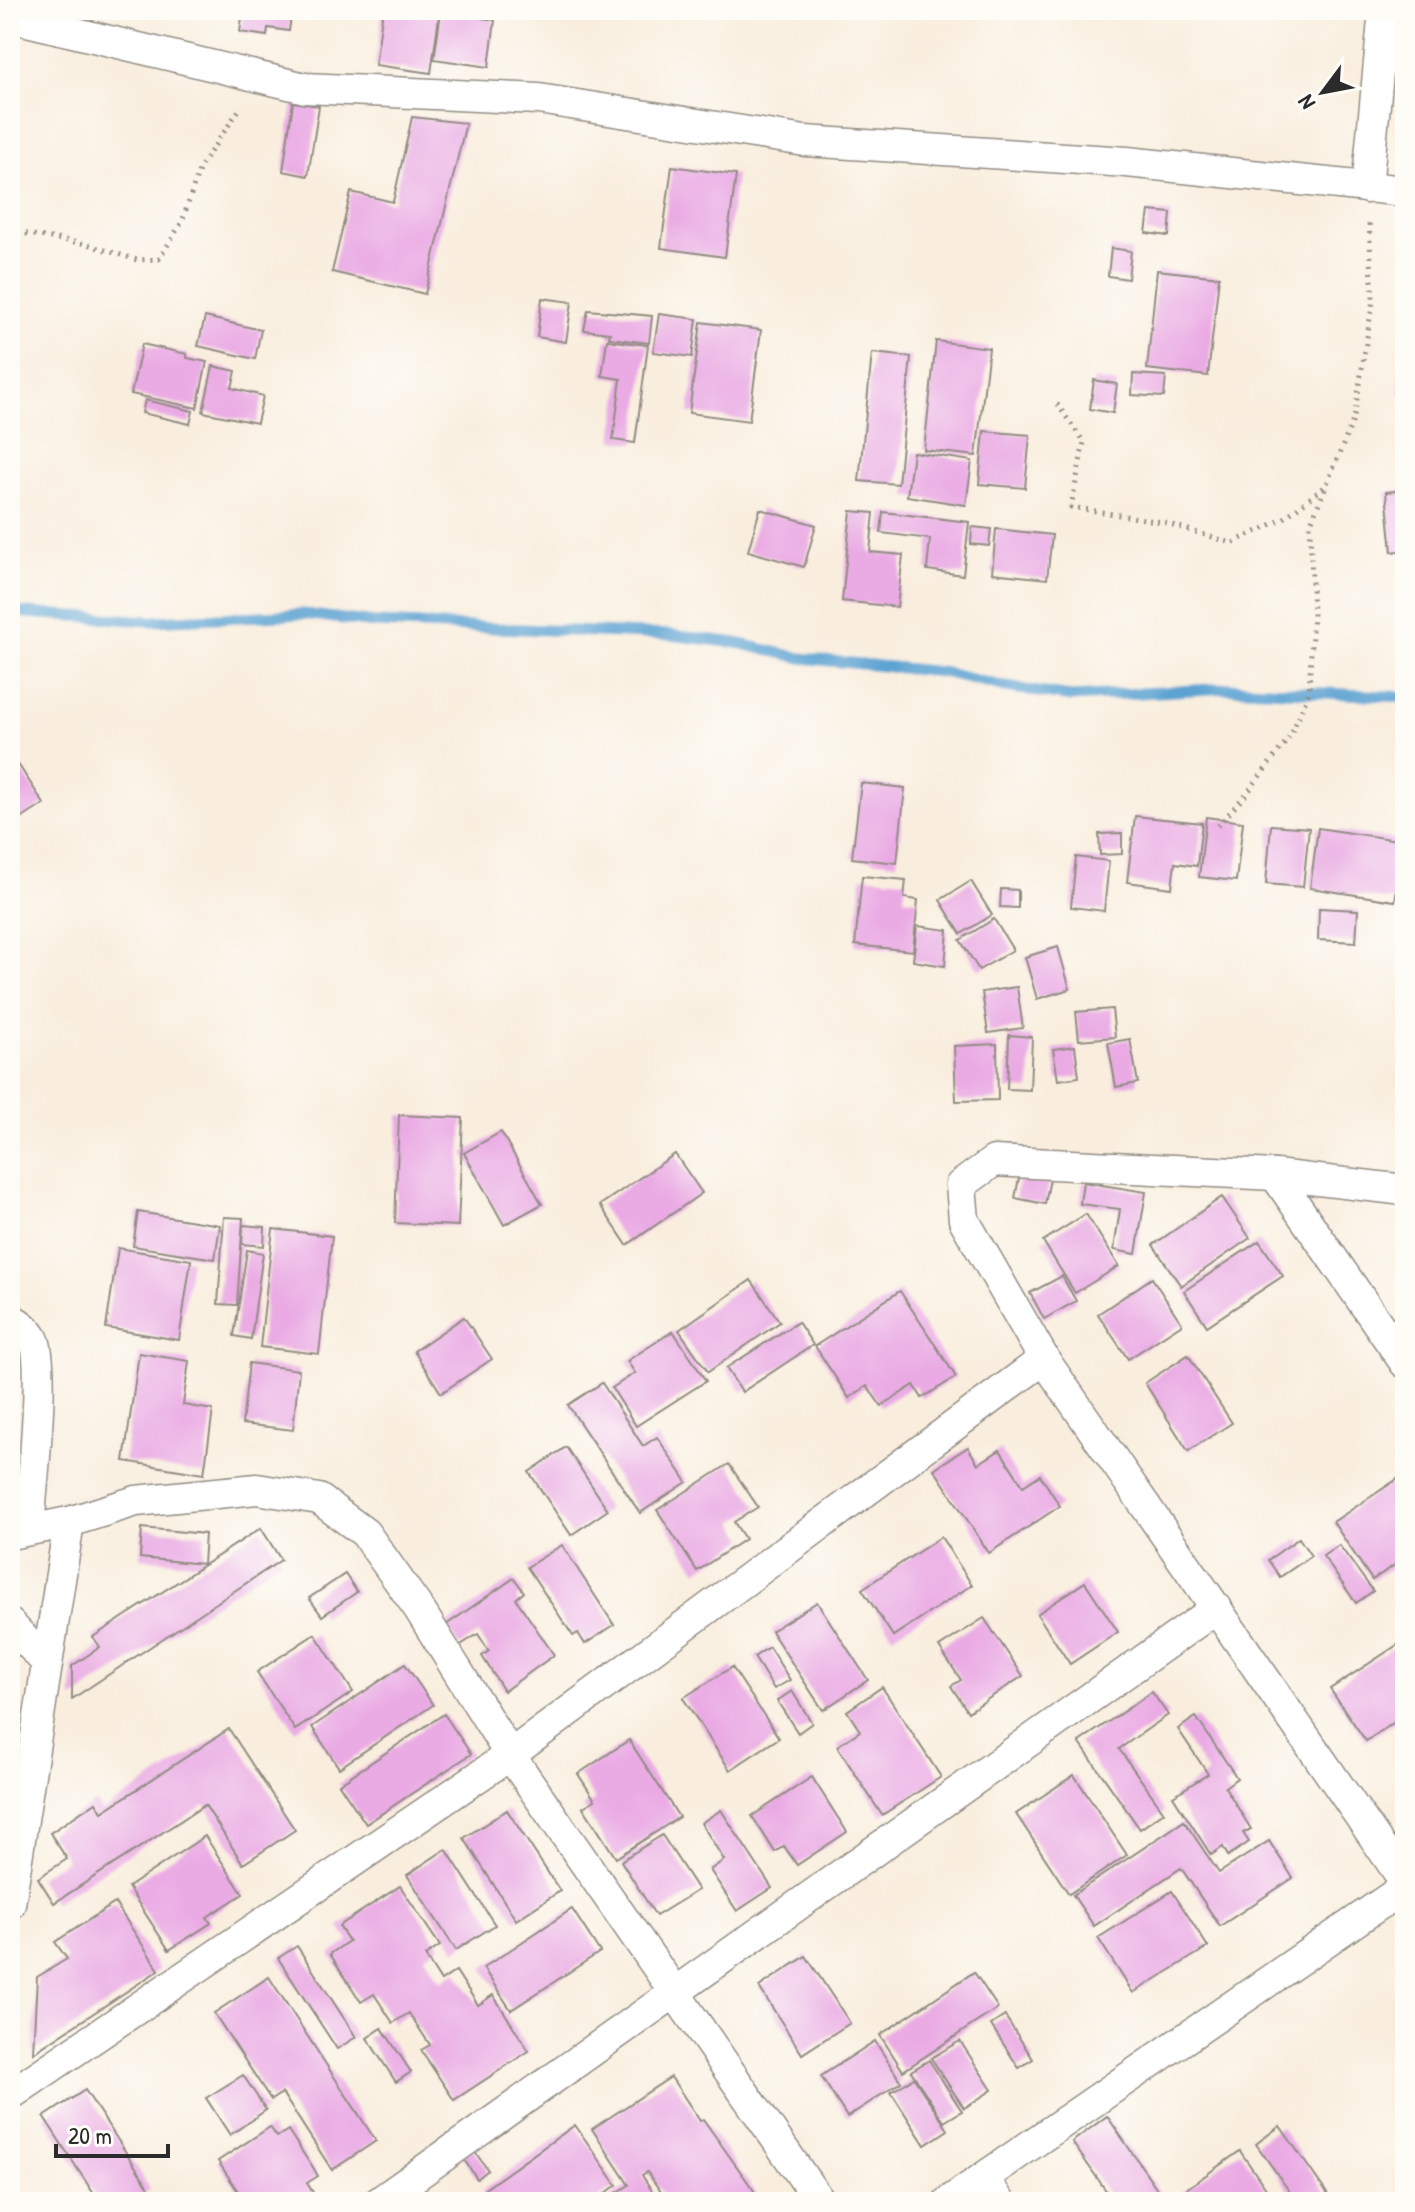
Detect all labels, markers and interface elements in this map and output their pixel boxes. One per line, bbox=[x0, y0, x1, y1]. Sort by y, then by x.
north arrow bbox=[1283, 52, 1363, 132]
text: N bbox=[1290, 89, 1322, 116]
scale bar bbox=[56, 2108, 168, 2158]
text: 20 m bbox=[68, 2119, 112, 2151]

